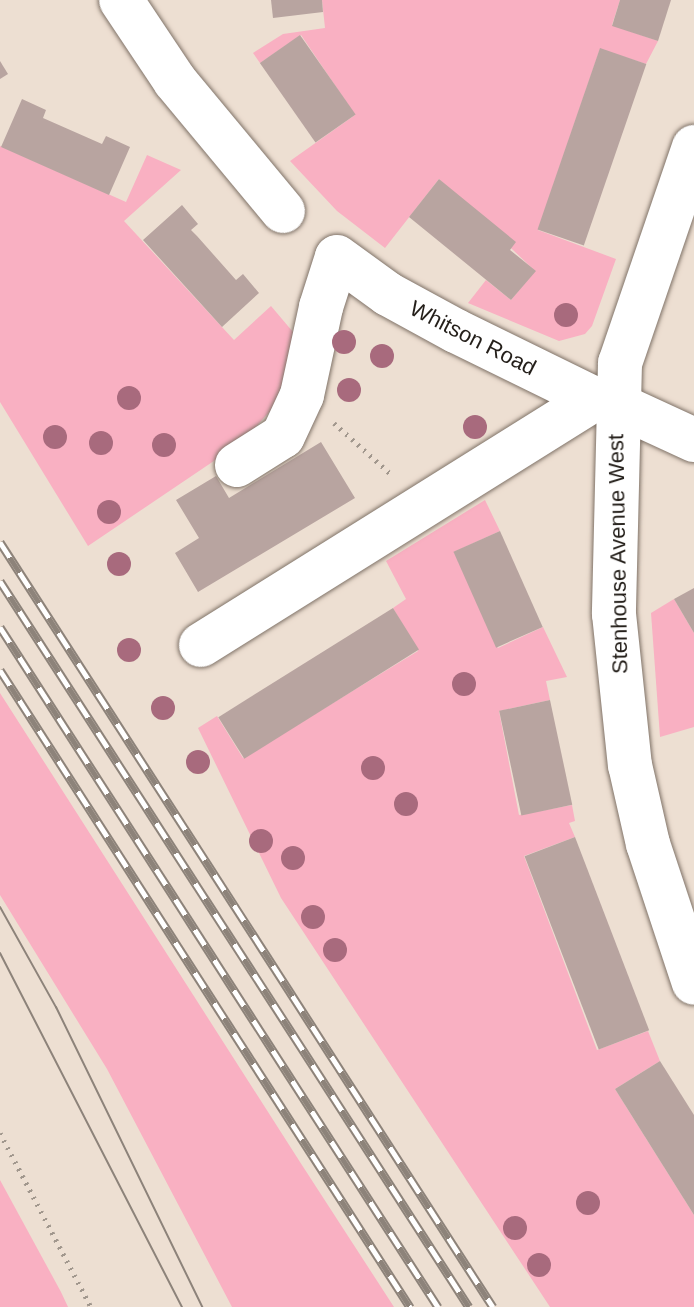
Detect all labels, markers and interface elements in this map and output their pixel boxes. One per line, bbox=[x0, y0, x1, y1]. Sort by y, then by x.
street label: Whitson Road bbox=[405, 295, 541, 381]
street label: Stenhouse Avenue West bbox=[603, 433, 633, 675]

